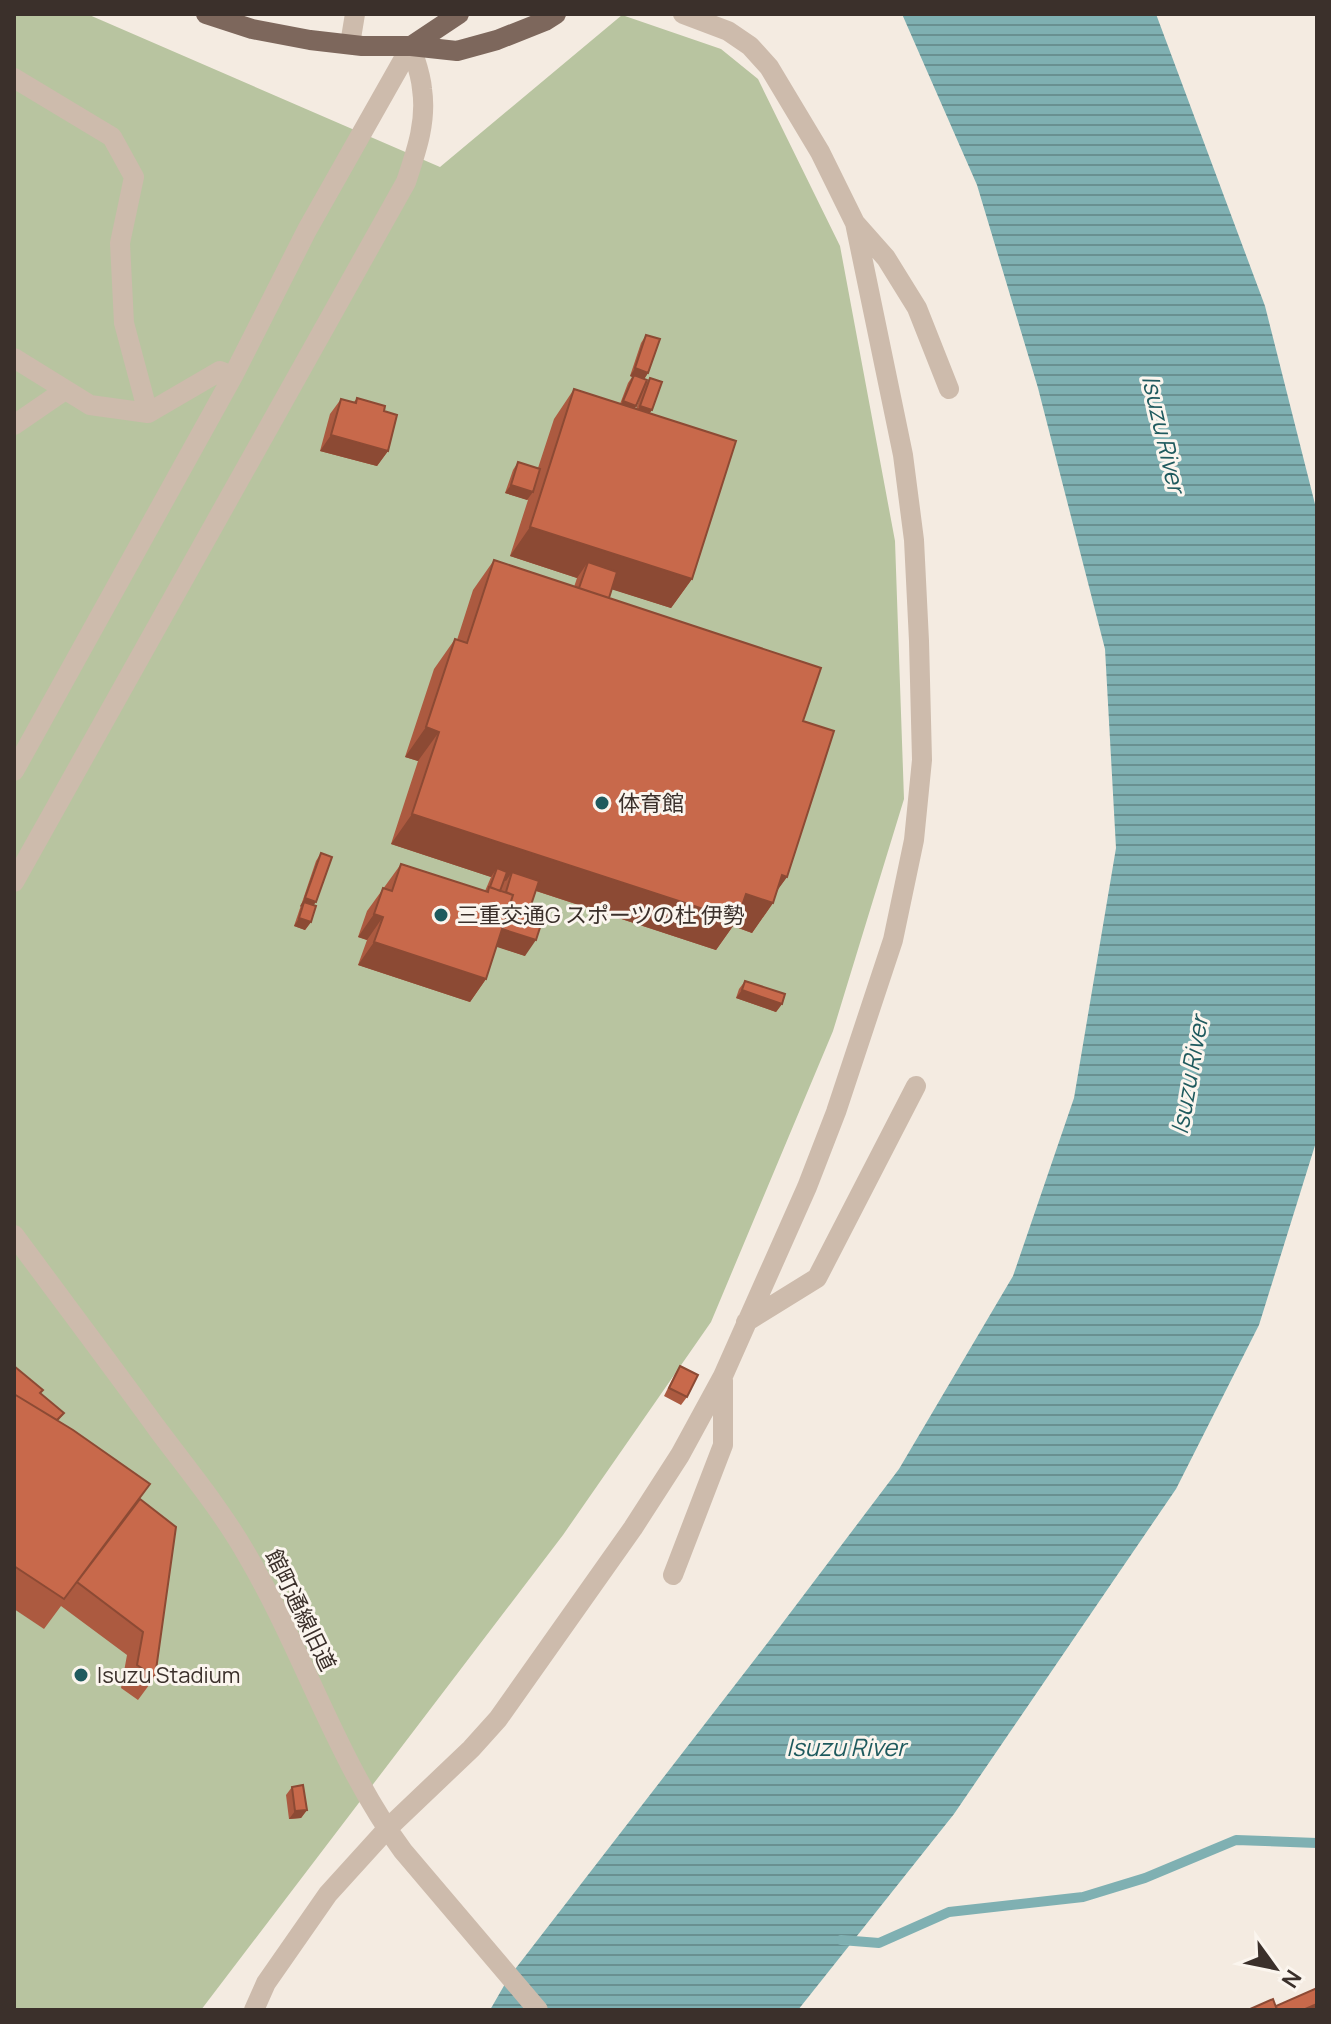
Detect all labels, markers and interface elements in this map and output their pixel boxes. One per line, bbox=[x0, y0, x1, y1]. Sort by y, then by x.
water label: Isuzu River bbox=[1135, 372, 1195, 499]
place label: 体育館 bbox=[618, 788, 684, 818]
marker: 体育館 bbox=[593, 794, 611, 812]
place label: 三重交通G スポーツの杜 伊勢 bbox=[457, 900, 745, 930]
marker: 三重交通G スポーツの杜 伊勢 bbox=[432, 906, 450, 924]
water label: Isuzu River bbox=[1162, 1010, 1216, 1136]
street label: 館町通線旧道 bbox=[259, 1544, 343, 1676]
place label: Isuzu Stadium bbox=[97, 1660, 240, 1690]
marker: Isuzu Stadium bbox=[72, 1666, 90, 1684]
water label: Isuzu River bbox=[786, 1730, 909, 1763]
north arrow bbox=[1235, 1928, 1315, 2008]
text: N bbox=[1275, 1964, 1309, 1994]

